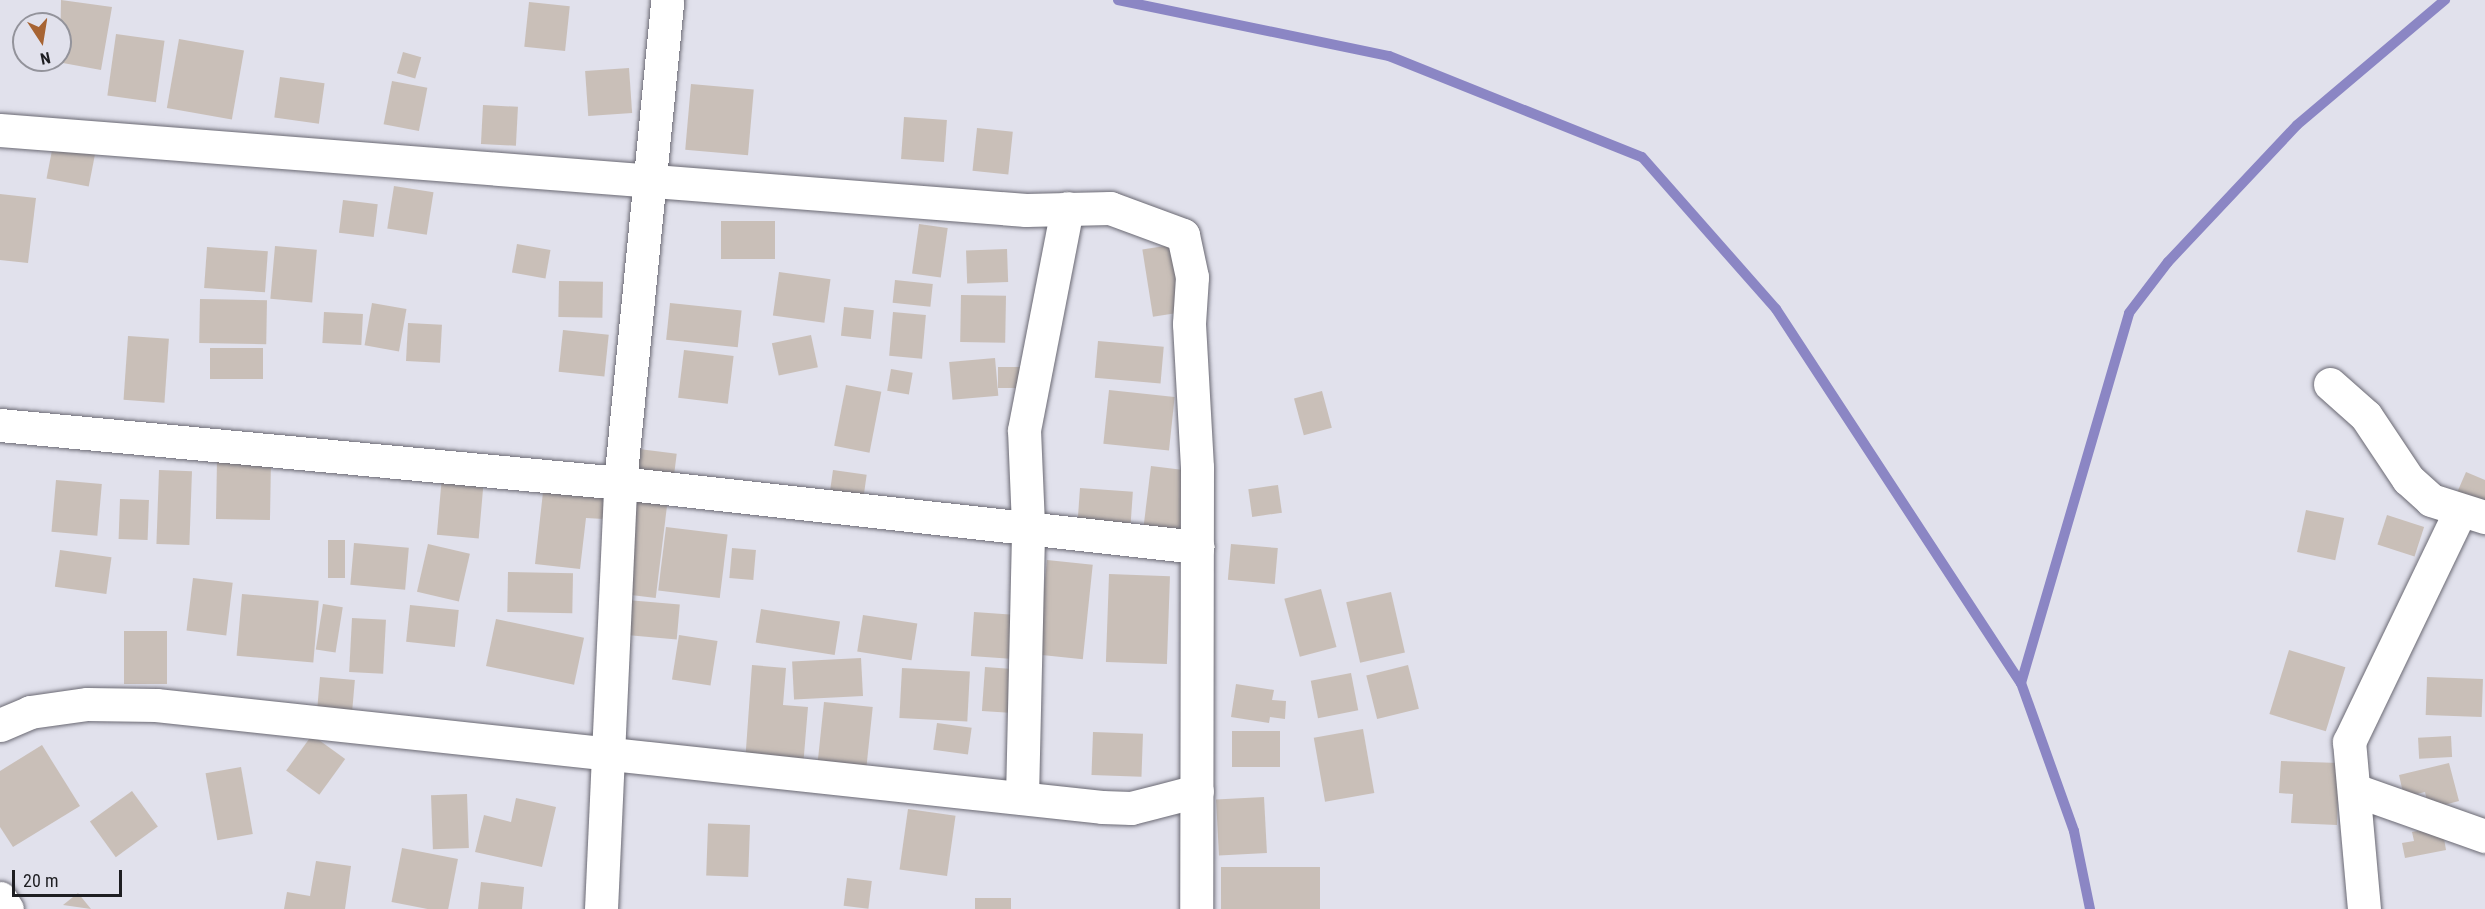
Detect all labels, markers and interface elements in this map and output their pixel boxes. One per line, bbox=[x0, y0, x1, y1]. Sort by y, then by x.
north arrow bbox=[12, 12, 72, 72]
text: N bbox=[39, 48, 52, 68]
scale bar bbox=[15, 858, 124, 896]
text: 20 m bbox=[23, 870, 58, 891]

